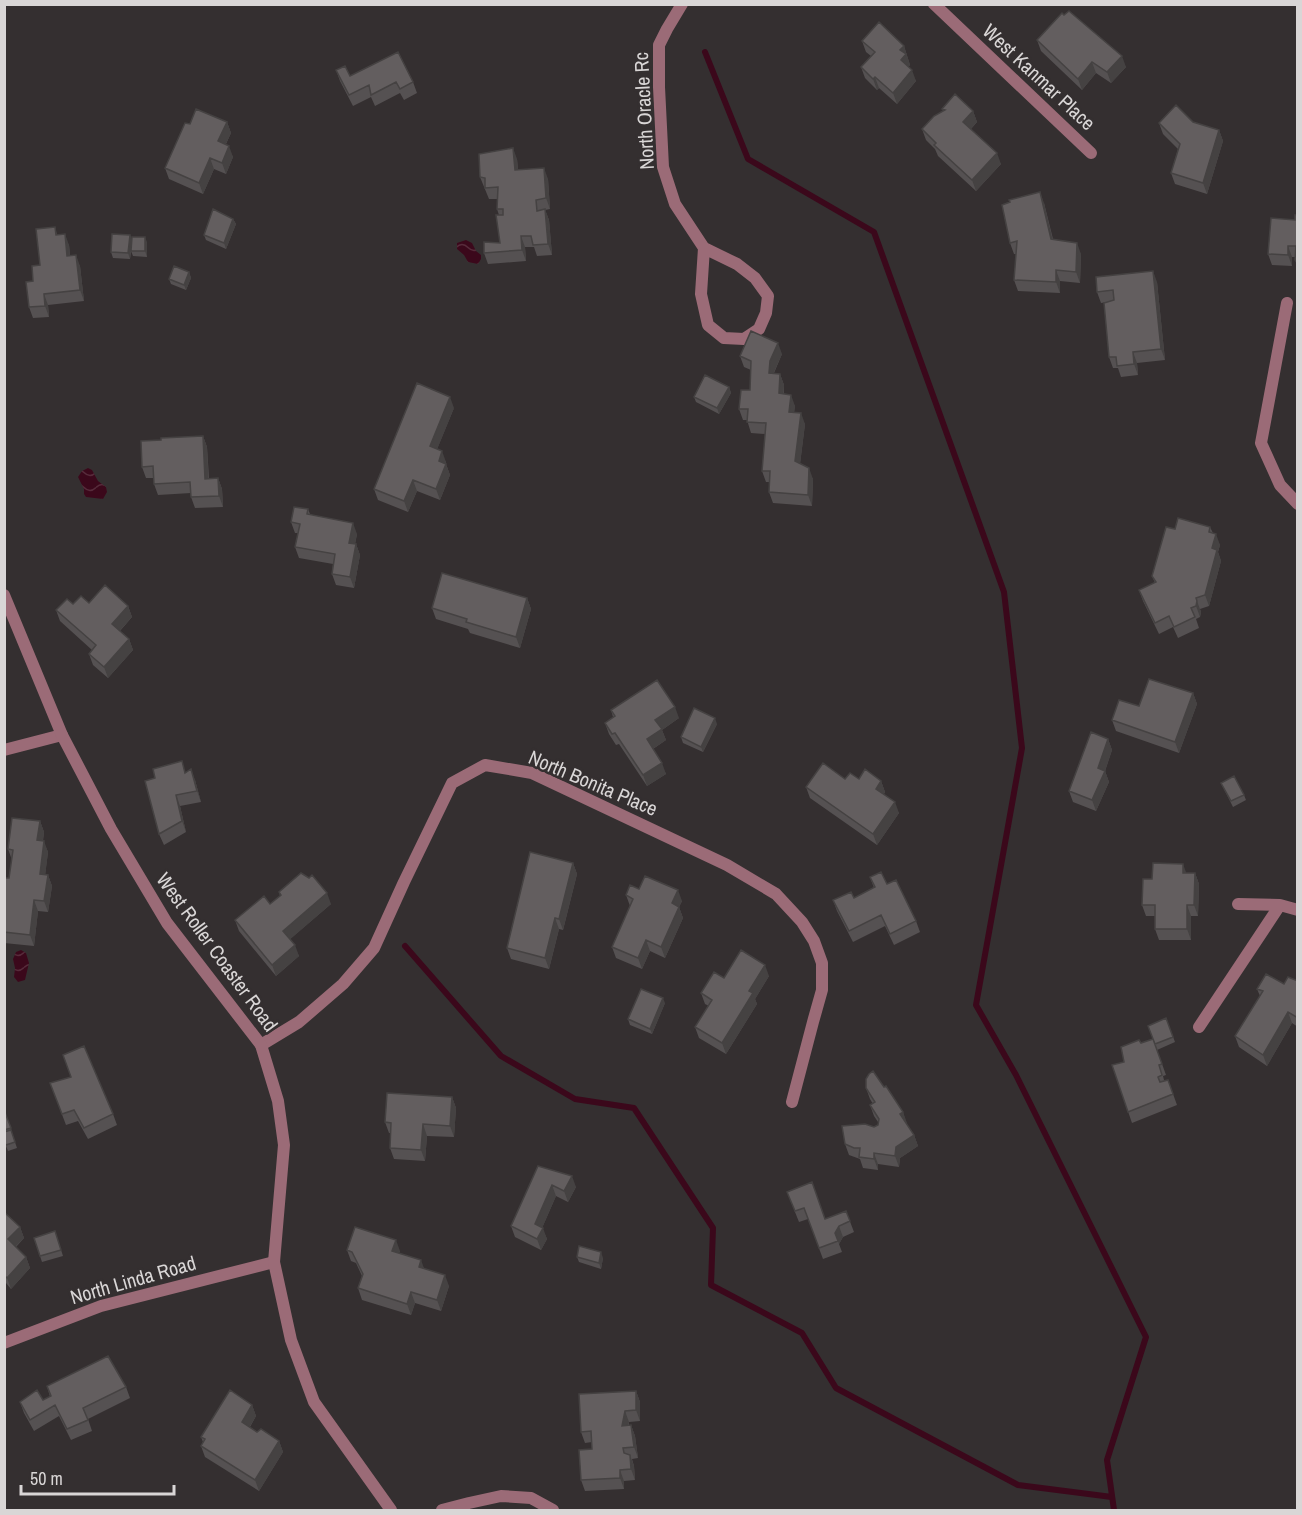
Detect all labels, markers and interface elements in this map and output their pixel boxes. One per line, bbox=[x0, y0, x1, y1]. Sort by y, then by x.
street label: West Kanmar Place bbox=[977, 17, 1101, 136]
street label: North Oracle Rc bbox=[627, 52, 660, 170]
street label: North Bonita Place bbox=[525, 743, 662, 822]
street label: West Roller Coaster Road bbox=[151, 867, 284, 1037]
street label: North Linda Road bbox=[67, 1249, 199, 1310]
scale bar bbox=[21, 1458, 174, 1496]
text: 50 m bbox=[30, 1466, 63, 1491]

